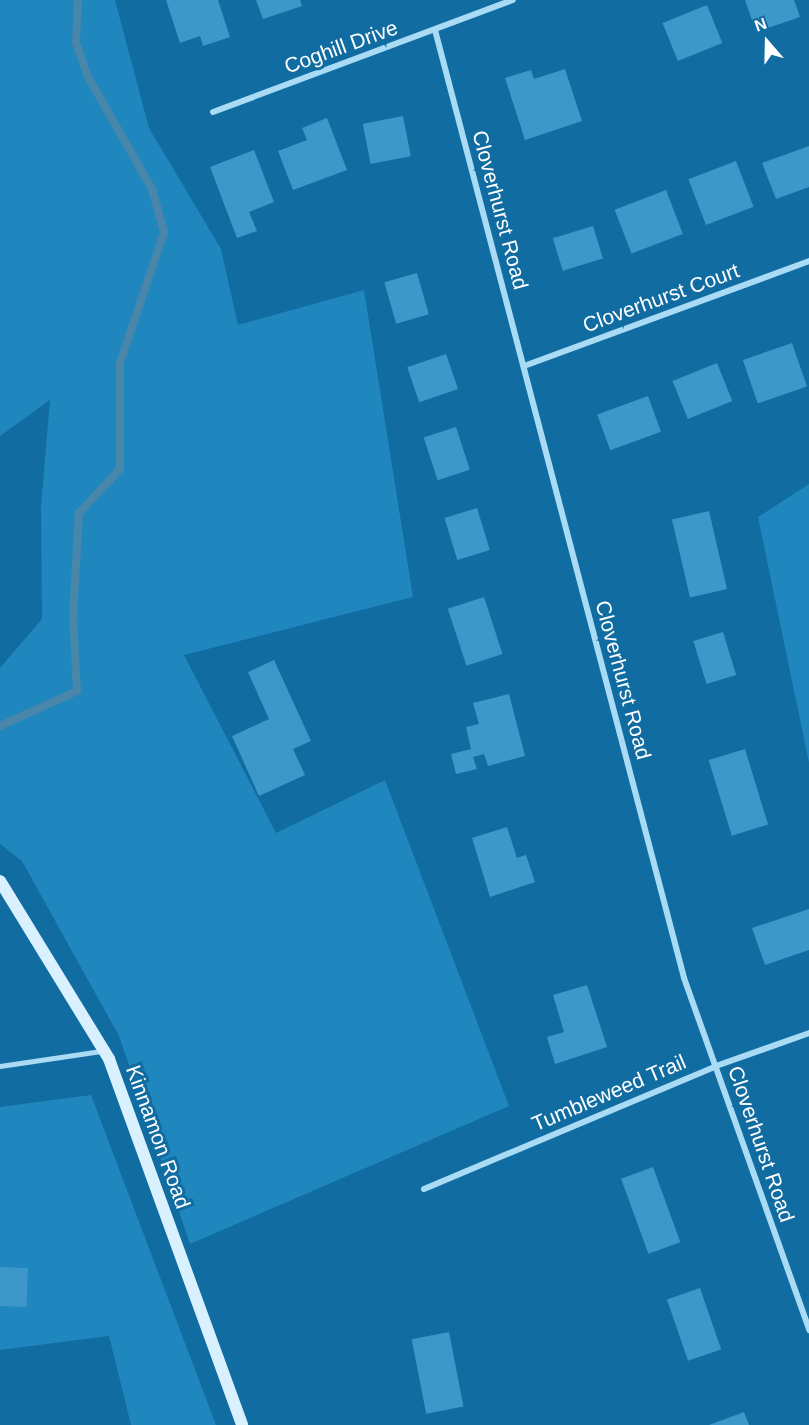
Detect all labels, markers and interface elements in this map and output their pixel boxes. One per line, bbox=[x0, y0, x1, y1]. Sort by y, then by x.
north arrow bbox=[737, 12, 797, 72]
street label: Coghill Drive bbox=[281, 15, 401, 79]
text: N bbox=[752, 15, 769, 35]
street label: Cloverhurst Road bbox=[467, 128, 533, 292]
street label: Cloverhurst Court bbox=[579, 258, 743, 338]
street label: Cloverhurst Road bbox=[590, 598, 656, 762]
street label: Tumbleweed Trail bbox=[528, 1049, 690, 1137]
street label: Kinnamon Road bbox=[120, 1062, 196, 1212]
street label: Cloverhurst Road bbox=[722, 1063, 800, 1225]

